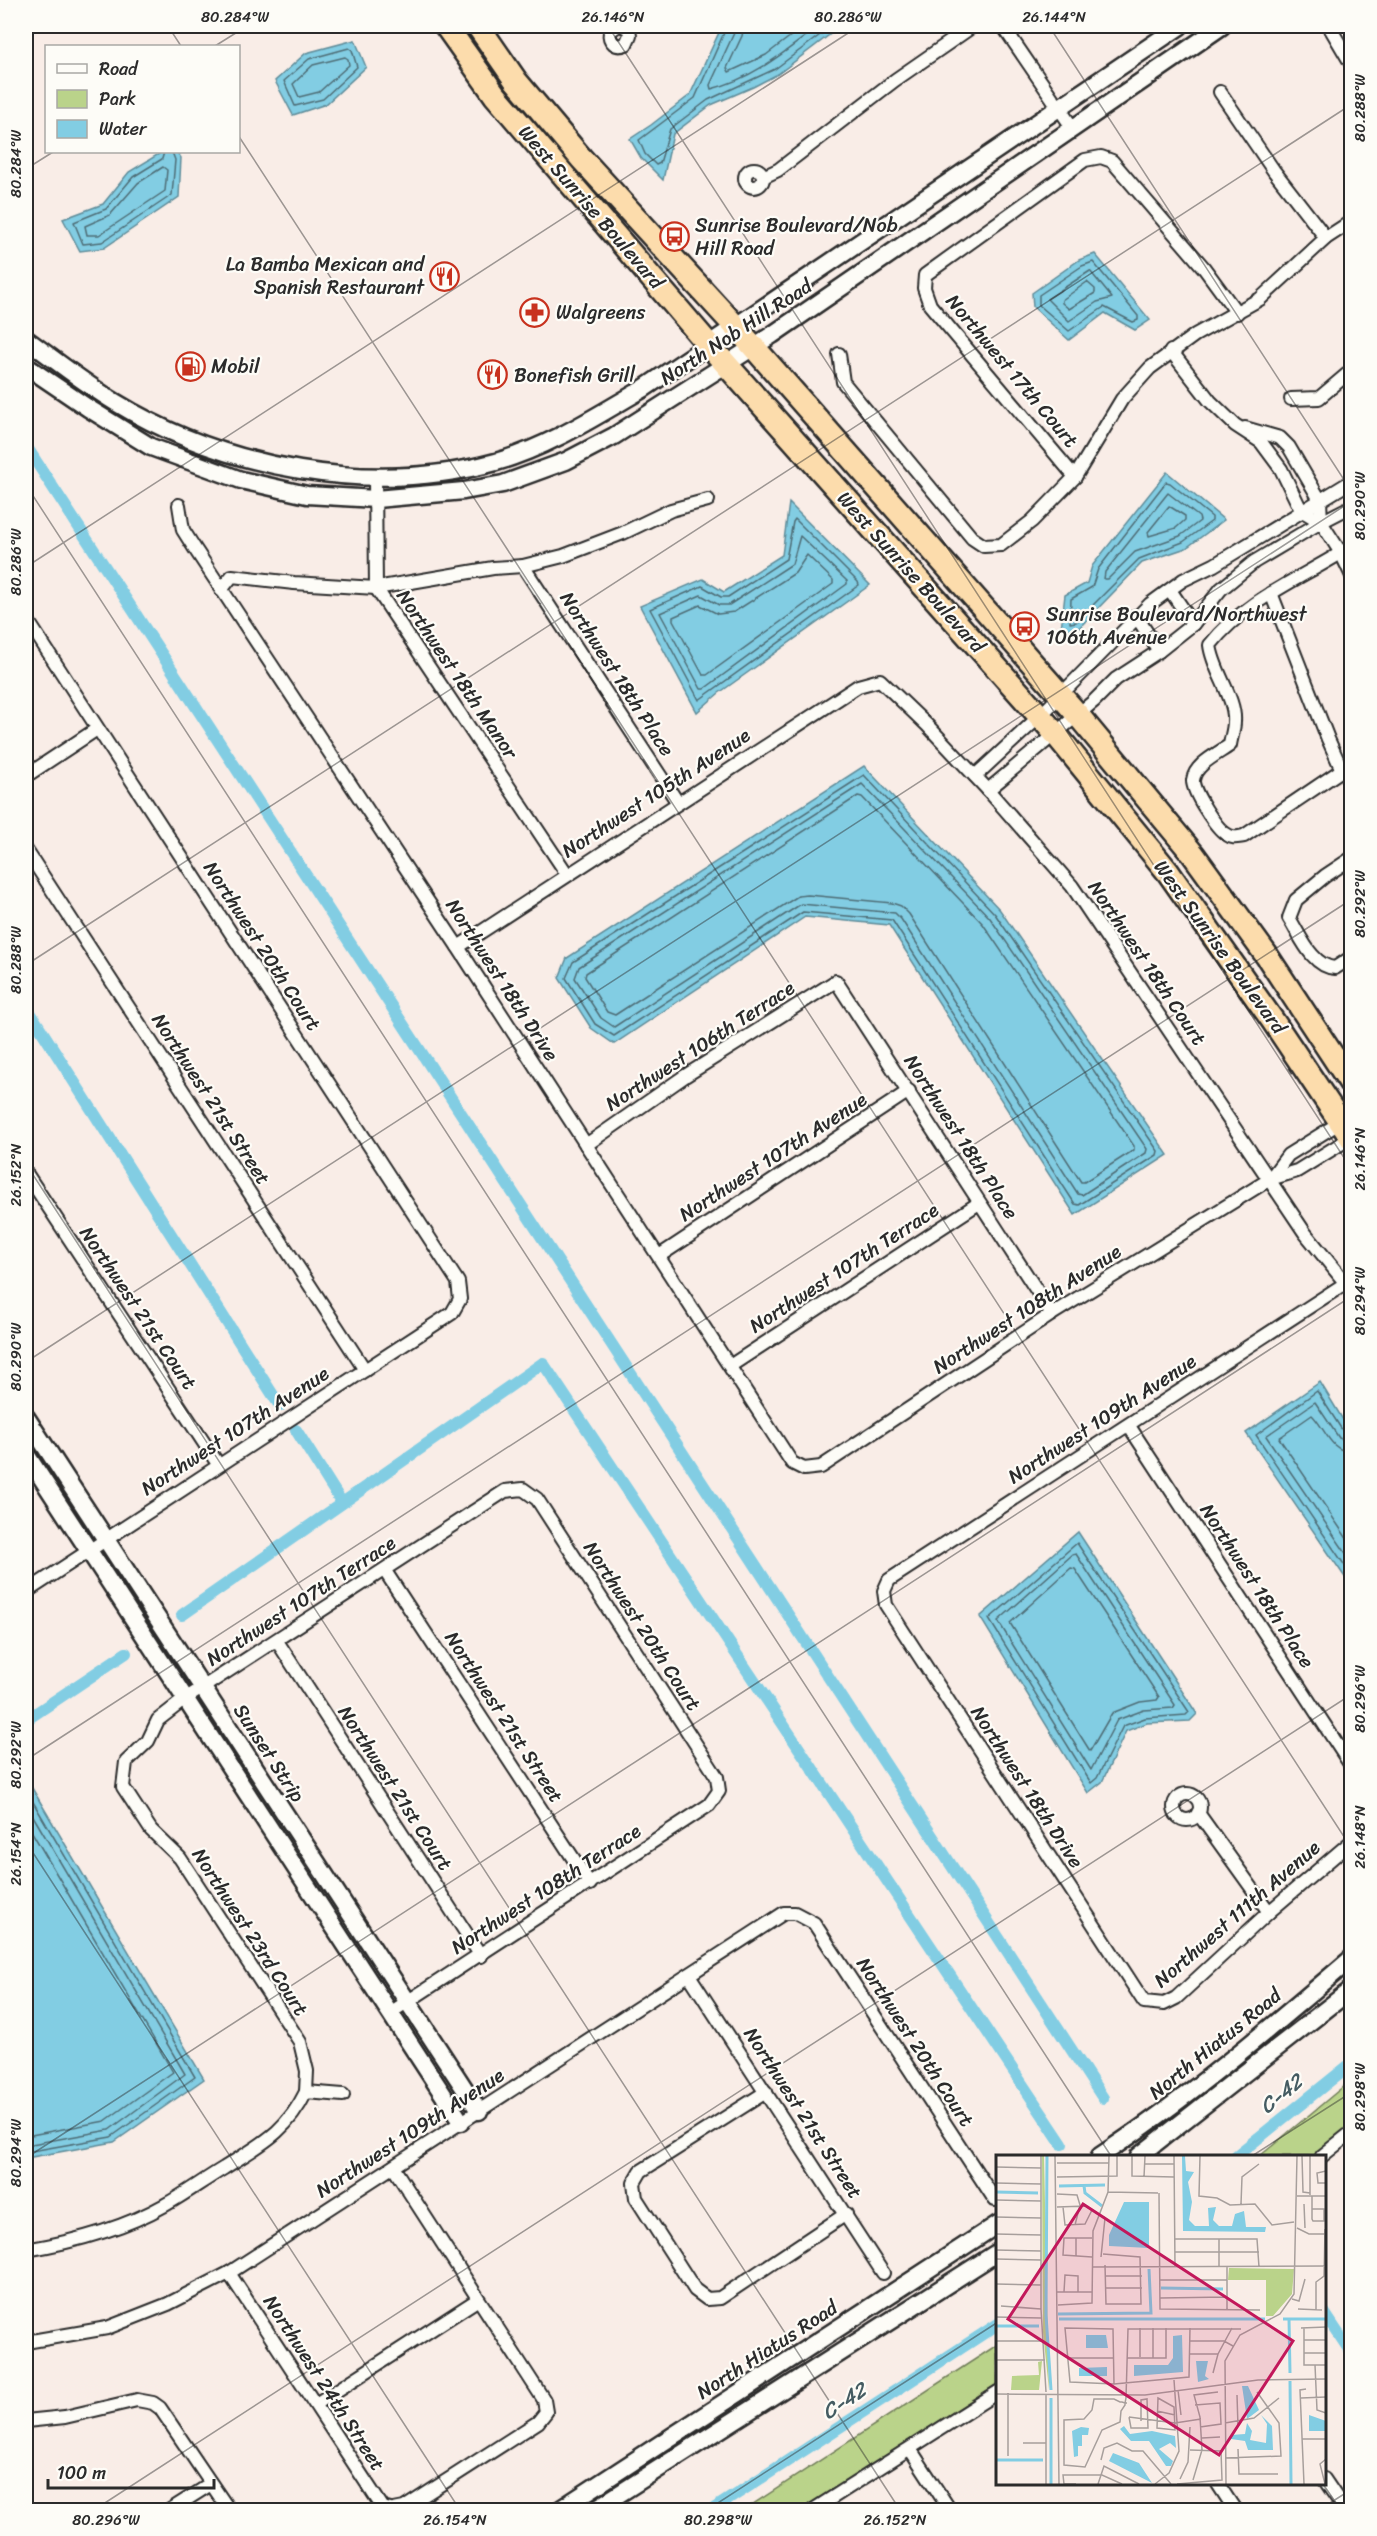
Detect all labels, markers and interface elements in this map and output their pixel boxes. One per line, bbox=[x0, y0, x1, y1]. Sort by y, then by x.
text: 80.284°W bbox=[201, 4, 269, 30]
text: 26.146°N bbox=[582, 4, 645, 30]
text: 80.286°W bbox=[814, 4, 882, 30]
text: 26.144°N bbox=[1022, 4, 1086, 30]
legend bbox=[45, 45, 240, 153]
text: Road bbox=[99, 53, 139, 85]
text: 80.288°W bbox=[1347, 74, 1373, 142]
text: Park bbox=[99, 83, 136, 115]
text: Water bbox=[99, 113, 148, 145]
street label: West Sunrise Boulevard bbox=[509, 117, 674, 298]
text: 80.284°W bbox=[3, 130, 29, 198]
place label: Sunrise Boulevard/Nob Hill Road bbox=[695, 208, 898, 266]
bus stop icon: Sunrise Boulevard/Nob Hill Road bbox=[658, 220, 690, 252]
place label: La Bamba Mexican and Spanish Restaurant bbox=[226, 247, 425, 305]
restaurant icon: La Bamba Mexican and Spanish Restaurant bbox=[429, 260, 461, 292]
street label: North Nob Hill Road bbox=[653, 269, 821, 395]
street label: Northwest 17th Court bbox=[937, 286, 1088, 456]
place label: Walgreens bbox=[556, 295, 646, 330]
pharmacy icon: Walgreens bbox=[519, 296, 551, 328]
place label: Mobil bbox=[211, 349, 261, 384]
fuel station icon: Mobil bbox=[174, 350, 206, 382]
place label: Bonefish Grill bbox=[514, 358, 635, 393]
restaurant icon: Bonefish Grill bbox=[477, 359, 509, 391]
text: 80.290°W bbox=[1347, 471, 1373, 540]
street label: West Sunrise Boulevard bbox=[828, 483, 995, 662]
text: 80.286°W bbox=[3, 528, 29, 596]
street label: Northwest 18th Manor bbox=[387, 582, 528, 768]
street label: Northwest 18th Place bbox=[550, 584, 684, 764]
place label: Sunrise Boulevard/Northwest 106th Avenue bbox=[1046, 597, 1307, 655]
bus stop icon: Sunrise Boulevard/Northwest 106th Avenue bbox=[1009, 610, 1041, 642]
street label: Northwest 105th Avenue bbox=[554, 718, 758, 868]
street label: West Sunrise Boulevard bbox=[1144, 852, 1296, 1043]
street label: Northwest 20th Court bbox=[194, 854, 330, 1038]
text: 80.292°W bbox=[1347, 870, 1373, 938]
street label: Northwest 18th Court bbox=[1078, 873, 1216, 1053]
street label: Northwest 18th Drive bbox=[436, 891, 568, 1069]
text: 80.288°W bbox=[3, 926, 29, 994]
street label: Northwest 106th Terrace bbox=[598, 971, 802, 1121]
street label: Northwest 21st Street bbox=[142, 1006, 280, 1192]
street label: Northwest 18th Place bbox=[894, 1047, 1028, 1227]
street label: Northwest 107th Avenue bbox=[672, 1083, 875, 1231]
text: 26.146°N bbox=[1347, 1127, 1373, 1190]
text: 26.152°N bbox=[3, 1143, 29, 1206]
street label: Northwest 107th Terrace bbox=[742, 1193, 946, 1343]
street label: Northwest 21st Court bbox=[70, 1219, 206, 1397]
street label: Northwest 108th Avenue bbox=[925, 1234, 1129, 1383]
text: 80.294°W bbox=[1347, 1266, 1373, 1335]
text: 80.290°W bbox=[3, 1322, 29, 1391]
street label: Northwest 109th Avenue bbox=[1000, 1344, 1204, 1494]
street label: Northwest 107th Avenue bbox=[134, 1357, 337, 1505]
street label: Northwest 18th Place bbox=[1190, 1496, 1324, 1676]
street label: Northwest 107th Terrace bbox=[199, 1526, 403, 1676]
street label: Northwest 20th Court bbox=[574, 1534, 710, 1718]
street label: Northwest 21st Street bbox=[435, 1624, 573, 1810]
text: 80.296°W bbox=[1347, 1665, 1373, 1733]
street label: Sunset Strip bbox=[224, 1696, 315, 1810]
street label: Northwest 21st Court bbox=[328, 1698, 462, 1878]
street label: Northwest 18th Drive bbox=[961, 1698, 1093, 1876]
text: 80.292°W bbox=[3, 1721, 29, 1789]
text: 26.148°N bbox=[1347, 1805, 1373, 1869]
street label: Northwest 108th Terrace bbox=[444, 1814, 649, 1964]
text: 26.154°N bbox=[3, 1822, 29, 1886]
street label: Northwest 111th Avenue bbox=[1146, 1831, 1329, 1997]
street label: Northwest 23rd Court bbox=[182, 1841, 318, 2023]
street label: Northwest 20th Court bbox=[847, 1950, 983, 2134]
street label: North Hiatus Road bbox=[1141, 1978, 1291, 2109]
street label: Northwest 21st Street bbox=[734, 2020, 872, 2206]
street label: Northwest 109th Avenue bbox=[308, 2058, 512, 2208]
water label: C-42 bbox=[1250, 2062, 1314, 2124]
text: 80.298°W bbox=[1347, 2063, 1373, 2131]
text: 80.294°W bbox=[3, 2118, 29, 2187]
inset map bbox=[996, 2155, 1326, 2485]
street label: Northwest 24th Street bbox=[254, 2288, 395, 2479]
street label: North Hiatus Road bbox=[689, 2290, 846, 2409]
water label: C-42 bbox=[813, 2370, 877, 2430]
scale bar bbox=[48, 2452, 214, 2490]
text: 100 m bbox=[57, 2457, 106, 2489]
text: 80.296°W bbox=[72, 2507, 140, 2533]
text: 26.154°N bbox=[423, 2507, 487, 2533]
text: 80.298°W bbox=[684, 2507, 752, 2533]
text: 26.152°N bbox=[864, 2507, 927, 2533]

